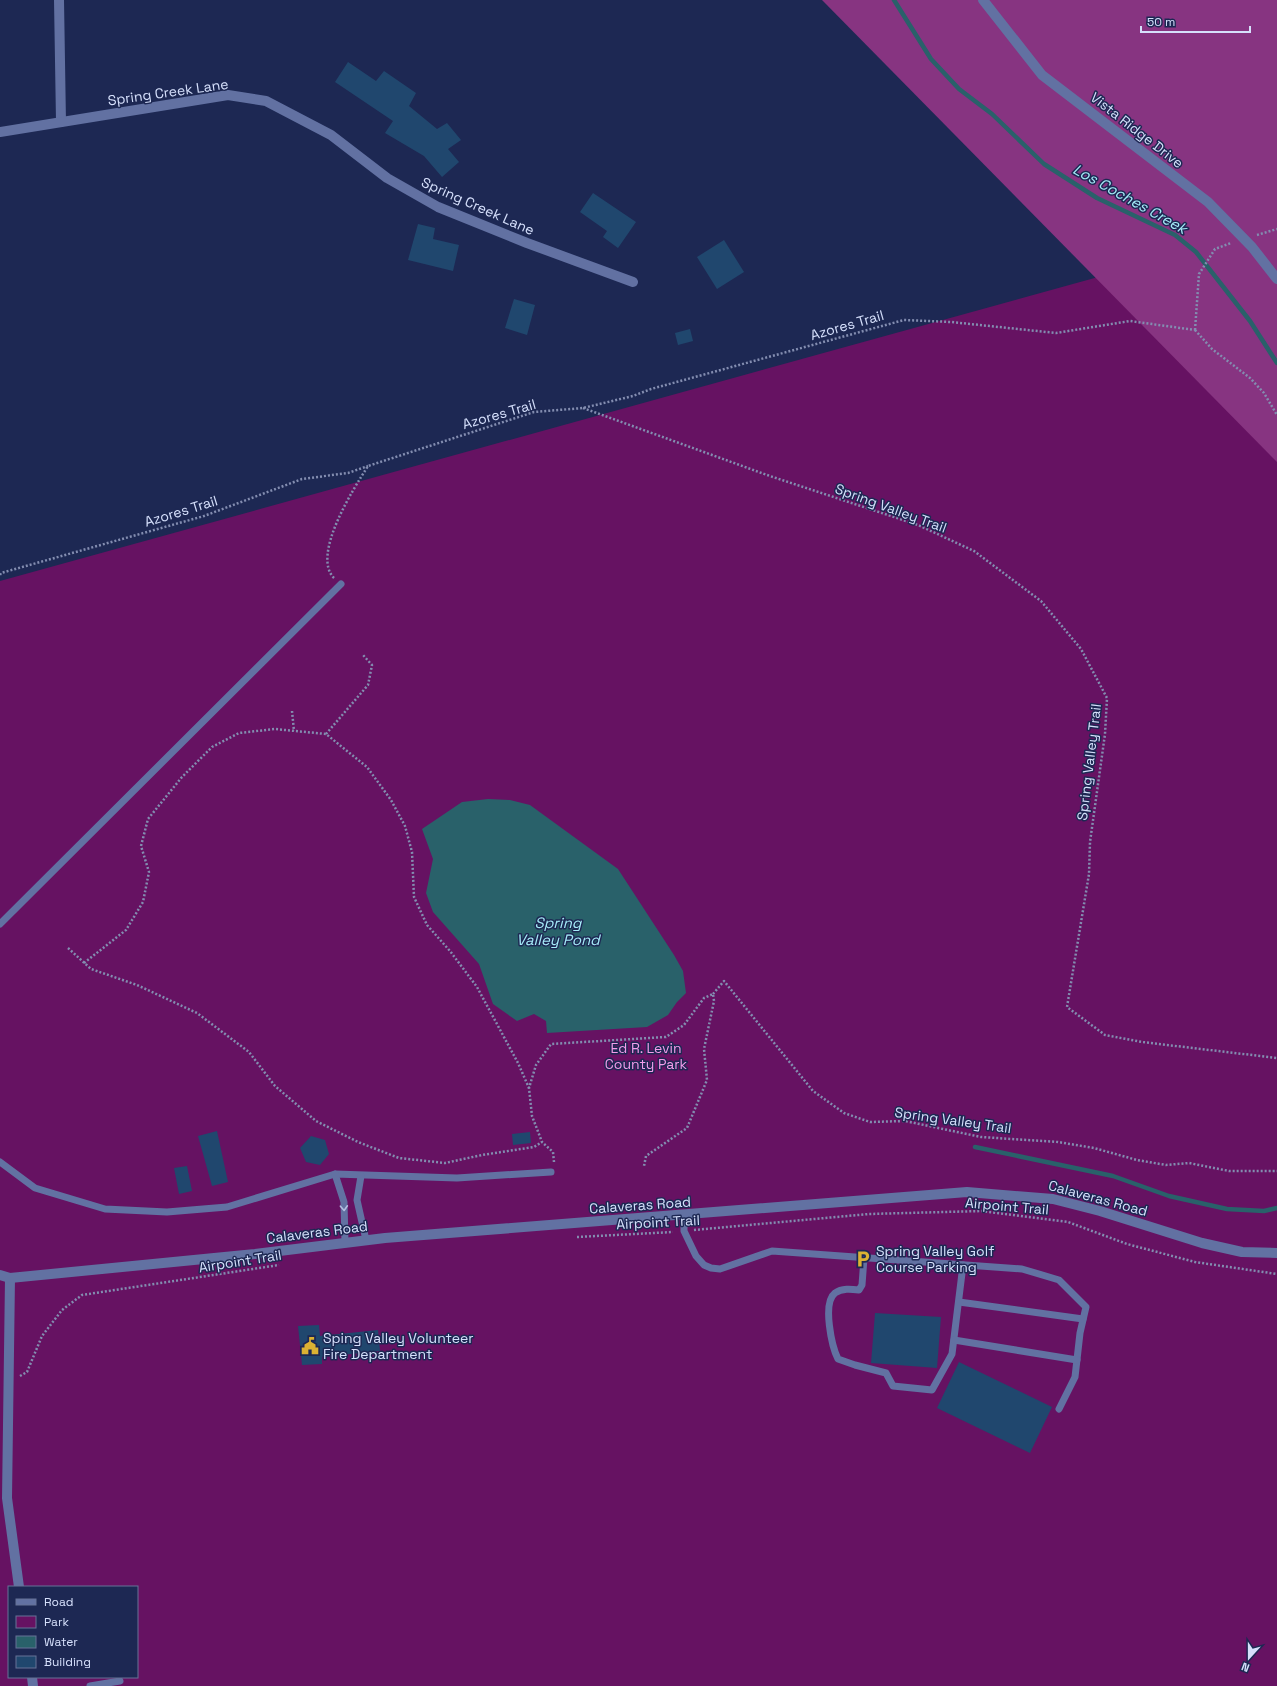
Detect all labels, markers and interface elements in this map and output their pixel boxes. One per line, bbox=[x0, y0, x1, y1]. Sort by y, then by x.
scale bar bbox=[1141, 8, 1250, 34]
text: 50 m bbox=[1147, 14, 1175, 30]
street label: Spring Creek Lane bbox=[106, 75, 230, 109]
street label: Vista Ridge Drive bbox=[1087, 88, 1187, 172]
water label: Los Coches Creek bbox=[1070, 159, 1192, 239]
street label: Spring Creek Lane bbox=[419, 173, 537, 239]
street label: Azores Trail bbox=[808, 306, 886, 344]
street label: Azores Trail bbox=[460, 395, 538, 433]
street label: Spring Valley Trail bbox=[833, 479, 949, 537]
street label: Azores Trail bbox=[142, 491, 220, 531]
street label: Spring Valley Trail bbox=[1073, 703, 1105, 821]
water label: Spring Valley Pond bbox=[516, 913, 602, 949]
park label: Ed R. Levin County Park bbox=[605, 1039, 688, 1073]
street label: Spring Valley Trail bbox=[894, 1103, 1012, 1137]
street label: Calaveras Road bbox=[1046, 1176, 1150, 1220]
street label: Calaveras Road bbox=[588, 1192, 692, 1218]
street label: Airpoint Trail bbox=[964, 1193, 1050, 1219]
one-way arrow bbox=[339, 1205, 348, 1211]
street label: Airpoint Trail bbox=[616, 1211, 700, 1233]
street label: Calaveras Road bbox=[265, 1217, 369, 1247]
place label: Spring Valley Golf Course Parking bbox=[876, 1242, 994, 1276]
street label: Airpoint Trail bbox=[197, 1246, 283, 1276]
parking icon: Spring Valley Golf Course Parking bbox=[853, 1249, 873, 1269]
place label: Sping Valley Volunteer Fire Department bbox=[323, 1329, 474, 1363]
public building icon: Sping Valley Volunteer Fire Department bbox=[300, 1336, 320, 1356]
legend bbox=[8, 1586, 138, 1678]
text: Road bbox=[44, 1594, 73, 1610]
text: Park bbox=[44, 1614, 69, 1630]
text: Water bbox=[44, 1634, 78, 1650]
north arrow bbox=[1229, 1638, 1269, 1678]
text: Building bbox=[44, 1654, 91, 1670]
text: N bbox=[1239, 1659, 1251, 1675]

